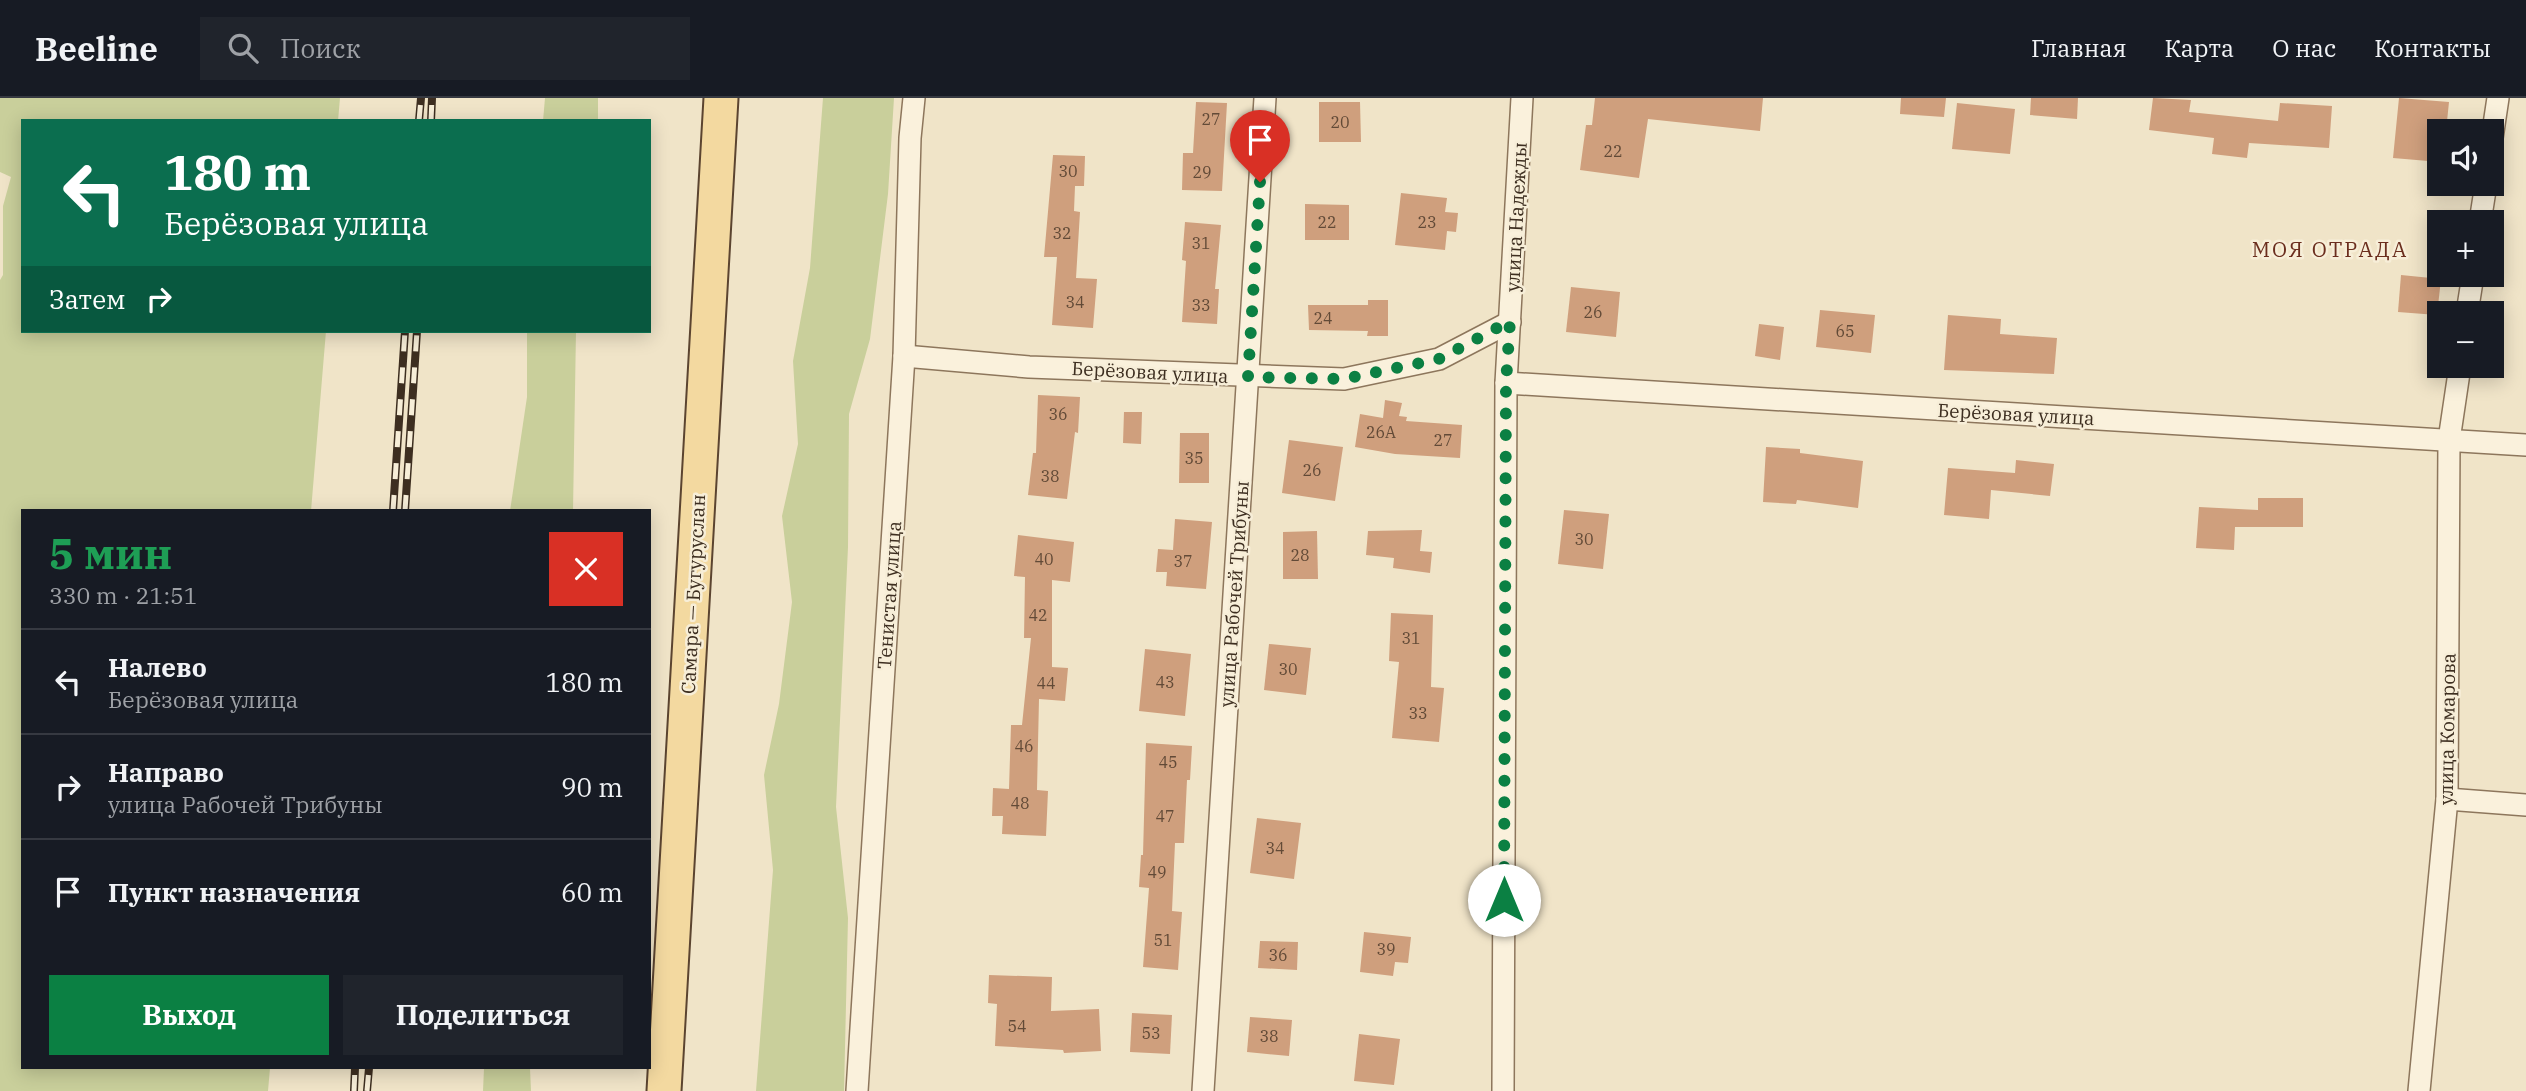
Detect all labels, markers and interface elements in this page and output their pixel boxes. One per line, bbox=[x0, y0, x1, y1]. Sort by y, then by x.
search box bbox=[200, 17, 690, 80]
text: Beeline bbox=[35, 27, 158, 70]
icon: search bbox=[224, 29, 262, 67]
text: Поиск bbox=[280, 31, 361, 65]
text: Главная bbox=[2031, 32, 2127, 64]
text: Карта bbox=[2165, 32, 2234, 64]
text: О нас bbox=[2272, 32, 2336, 64]
text: Контакты bbox=[2374, 32, 2491, 64]
house number: 27 bbox=[1201, 109, 1221, 129]
pin bbox=[1230, 110, 1290, 182]
house number: 20 bbox=[1330, 112, 1350, 132]
map controls bbox=[2427, 119, 2504, 378]
button: sound bbox=[2427, 119, 2504, 196]
icon: arrive bbox=[1241, 121, 1279, 159]
text: 180 m bbox=[164, 140, 311, 203]
street label: улица Надежды bbox=[1500, 141, 1532, 293]
house number: 22 bbox=[1603, 141, 1623, 161]
icon: left bbox=[49, 147, 140, 238]
house number: 30 bbox=[1058, 161, 1078, 181]
house number: 29 bbox=[1192, 162, 1212, 182]
text: Берёзовая улица bbox=[164, 202, 429, 244]
button: + bbox=[2427, 210, 2504, 287]
house number: 22 bbox=[1317, 212, 1337, 232]
house number: 23 bbox=[1417, 212, 1437, 232]
house number: 32 bbox=[1052, 223, 1072, 243]
house number: 31 bbox=[1191, 233, 1211, 253]
district label: МОЯ ОТРАДА bbox=[2252, 235, 2408, 263]
icon: right bbox=[140, 280, 178, 318]
text: Затем bbox=[49, 282, 126, 316]
house number: 34 bbox=[1065, 292, 1085, 312]
house number: 33 bbox=[1191, 295, 1211, 315]
button: − bbox=[2427, 301, 2504, 378]
house number: 26 bbox=[1583, 302, 1603, 322]
house number: 24 bbox=[1313, 308, 1333, 328]
house number: 65 bbox=[1835, 321, 1855, 341]
street label: Берёзовая улица bbox=[1071, 356, 1229, 388]
street label: Берёзовая улица bbox=[1937, 398, 2095, 430]
house number: 36 bbox=[1048, 404, 1068, 424]
house number: 26А bbox=[1366, 422, 1396, 442]
house number: 27 bbox=[1433, 430, 1453, 450]
house number: 35 bbox=[1184, 448, 1204, 468]
house number: 26 bbox=[1302, 460, 1322, 480]
house number: 38 bbox=[1040, 466, 1060, 486]
street label: улица Рабочей Трибуны bbox=[1214, 480, 1254, 708]
street label: Самара — Бугуруслан bbox=[676, 494, 710, 694]
street label: Тенистая улица bbox=[872, 520, 906, 670]
text: 5 мин bbox=[49, 526, 172, 581]
house number: 30 bbox=[1574, 529, 1594, 549]
button: close bbox=[549, 532, 623, 606]
house number: 28 bbox=[1290, 545, 1310, 565]
house number: 40 bbox=[1034, 549, 1054, 569]
house number: 37 bbox=[1173, 551, 1193, 571]
text: 330 m · 21:51 bbox=[49, 580, 198, 610]
house number: 42 bbox=[1028, 605, 1048, 625]
house number: 31 bbox=[1401, 628, 1421, 648]
text: Налево bbox=[108, 650, 207, 684]
street label: улица Комарова bbox=[2434, 653, 2460, 805]
house number: 30 bbox=[1278, 659, 1298, 679]
icon: left bbox=[49, 663, 87, 701]
text: 180 m bbox=[545, 665, 623, 699]
house number: 43 bbox=[1155, 672, 1175, 692]
house number: 44 bbox=[1036, 673, 1056, 693]
text: Берёзовая улица bbox=[108, 684, 298, 714]
house number: 33 bbox=[1408, 703, 1428, 723]
house number: 46 bbox=[1014, 736, 1034, 756]
house number: 45 bbox=[1158, 752, 1178, 772]
text: Направо bbox=[108, 755, 224, 789]
icon: right bbox=[49, 768, 87, 806]
text: 90 m bbox=[561, 770, 623, 804]
text: улица Рабочей Трибуны bbox=[108, 789, 383, 819]
house number: 48 bbox=[1010, 793, 1030, 813]
house number: 47 bbox=[1155, 806, 1175, 826]
house number: 34 bbox=[1265, 838, 1285, 858]
house number: 49 bbox=[1147, 862, 1167, 882]
position arrow bbox=[1467, 863, 1541, 937]
icon: arrive bbox=[49, 873, 87, 911]
text: Пункт назначения bbox=[108, 875, 360, 909]
text: 60 m bbox=[561, 875, 623, 909]
house number: 51 bbox=[1153, 930, 1173, 950]
house number: 39 bbox=[1376, 939, 1396, 959]
house number: 36 bbox=[1268, 945, 1288, 965]
button: Выход bbox=[49, 975, 329, 1055]
button: Поделиться bbox=[343, 975, 623, 1055]
house number: 54 bbox=[1007, 1016, 1027, 1036]
house number: 53 bbox=[1141, 1023, 1161, 1043]
house number: 38 bbox=[1259, 1026, 1279, 1046]

